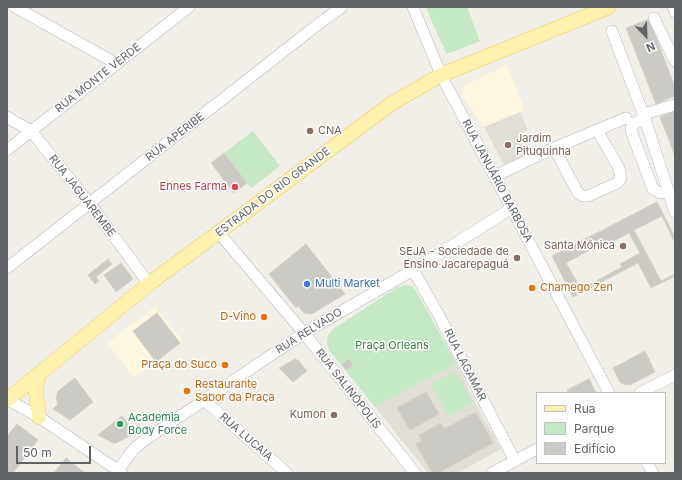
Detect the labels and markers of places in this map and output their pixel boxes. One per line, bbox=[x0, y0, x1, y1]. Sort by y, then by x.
place label: CNA bbox=[318, 124, 342, 138]
marker: CNA bbox=[305, 126, 315, 136]
place label: Jardim Pituquinha bbox=[516, 132, 571, 158]
marker: Jardim Pituquinha bbox=[503, 140, 513, 150]
place label: Ennes Farma bbox=[160, 180, 227, 194]
marker: Ennes Farma bbox=[230, 182, 240, 192]
place label: Santa Mônica bbox=[544, 239, 615, 253]
marker: Santa Mônica bbox=[618, 241, 628, 251]
place label: SEJA - Sociedade de Ensino Jacarepaguá bbox=[399, 245, 509, 271]
marker: SEJA - Sociedade de Ensino Jacarepaguá bbox=[512, 253, 522, 263]
place label: Multi Market bbox=[315, 277, 380, 291]
marker: Multi Market bbox=[302, 279, 312, 289]
place label: Chamego Zen bbox=[540, 281, 613, 295]
marker: Chamego Zen bbox=[527, 283, 537, 293]
place label: D-Vino bbox=[220, 310, 256, 324]
marker: D-Vino bbox=[259, 312, 269, 322]
place label: Praça do Suco bbox=[141, 358, 217, 372]
marker: Praça do Suco bbox=[220, 360, 230, 370]
place label: Restaurante Sabor da Praça bbox=[195, 378, 275, 404]
marker: Restaurante Sabor da Praça bbox=[182, 386, 192, 396]
place label: Kumon bbox=[290, 408, 326, 422]
marker: Kumon bbox=[329, 410, 339, 420]
place label: Academia Body Force bbox=[128, 411, 187, 437]
marker: Academia Body Force bbox=[115, 419, 125, 429]

